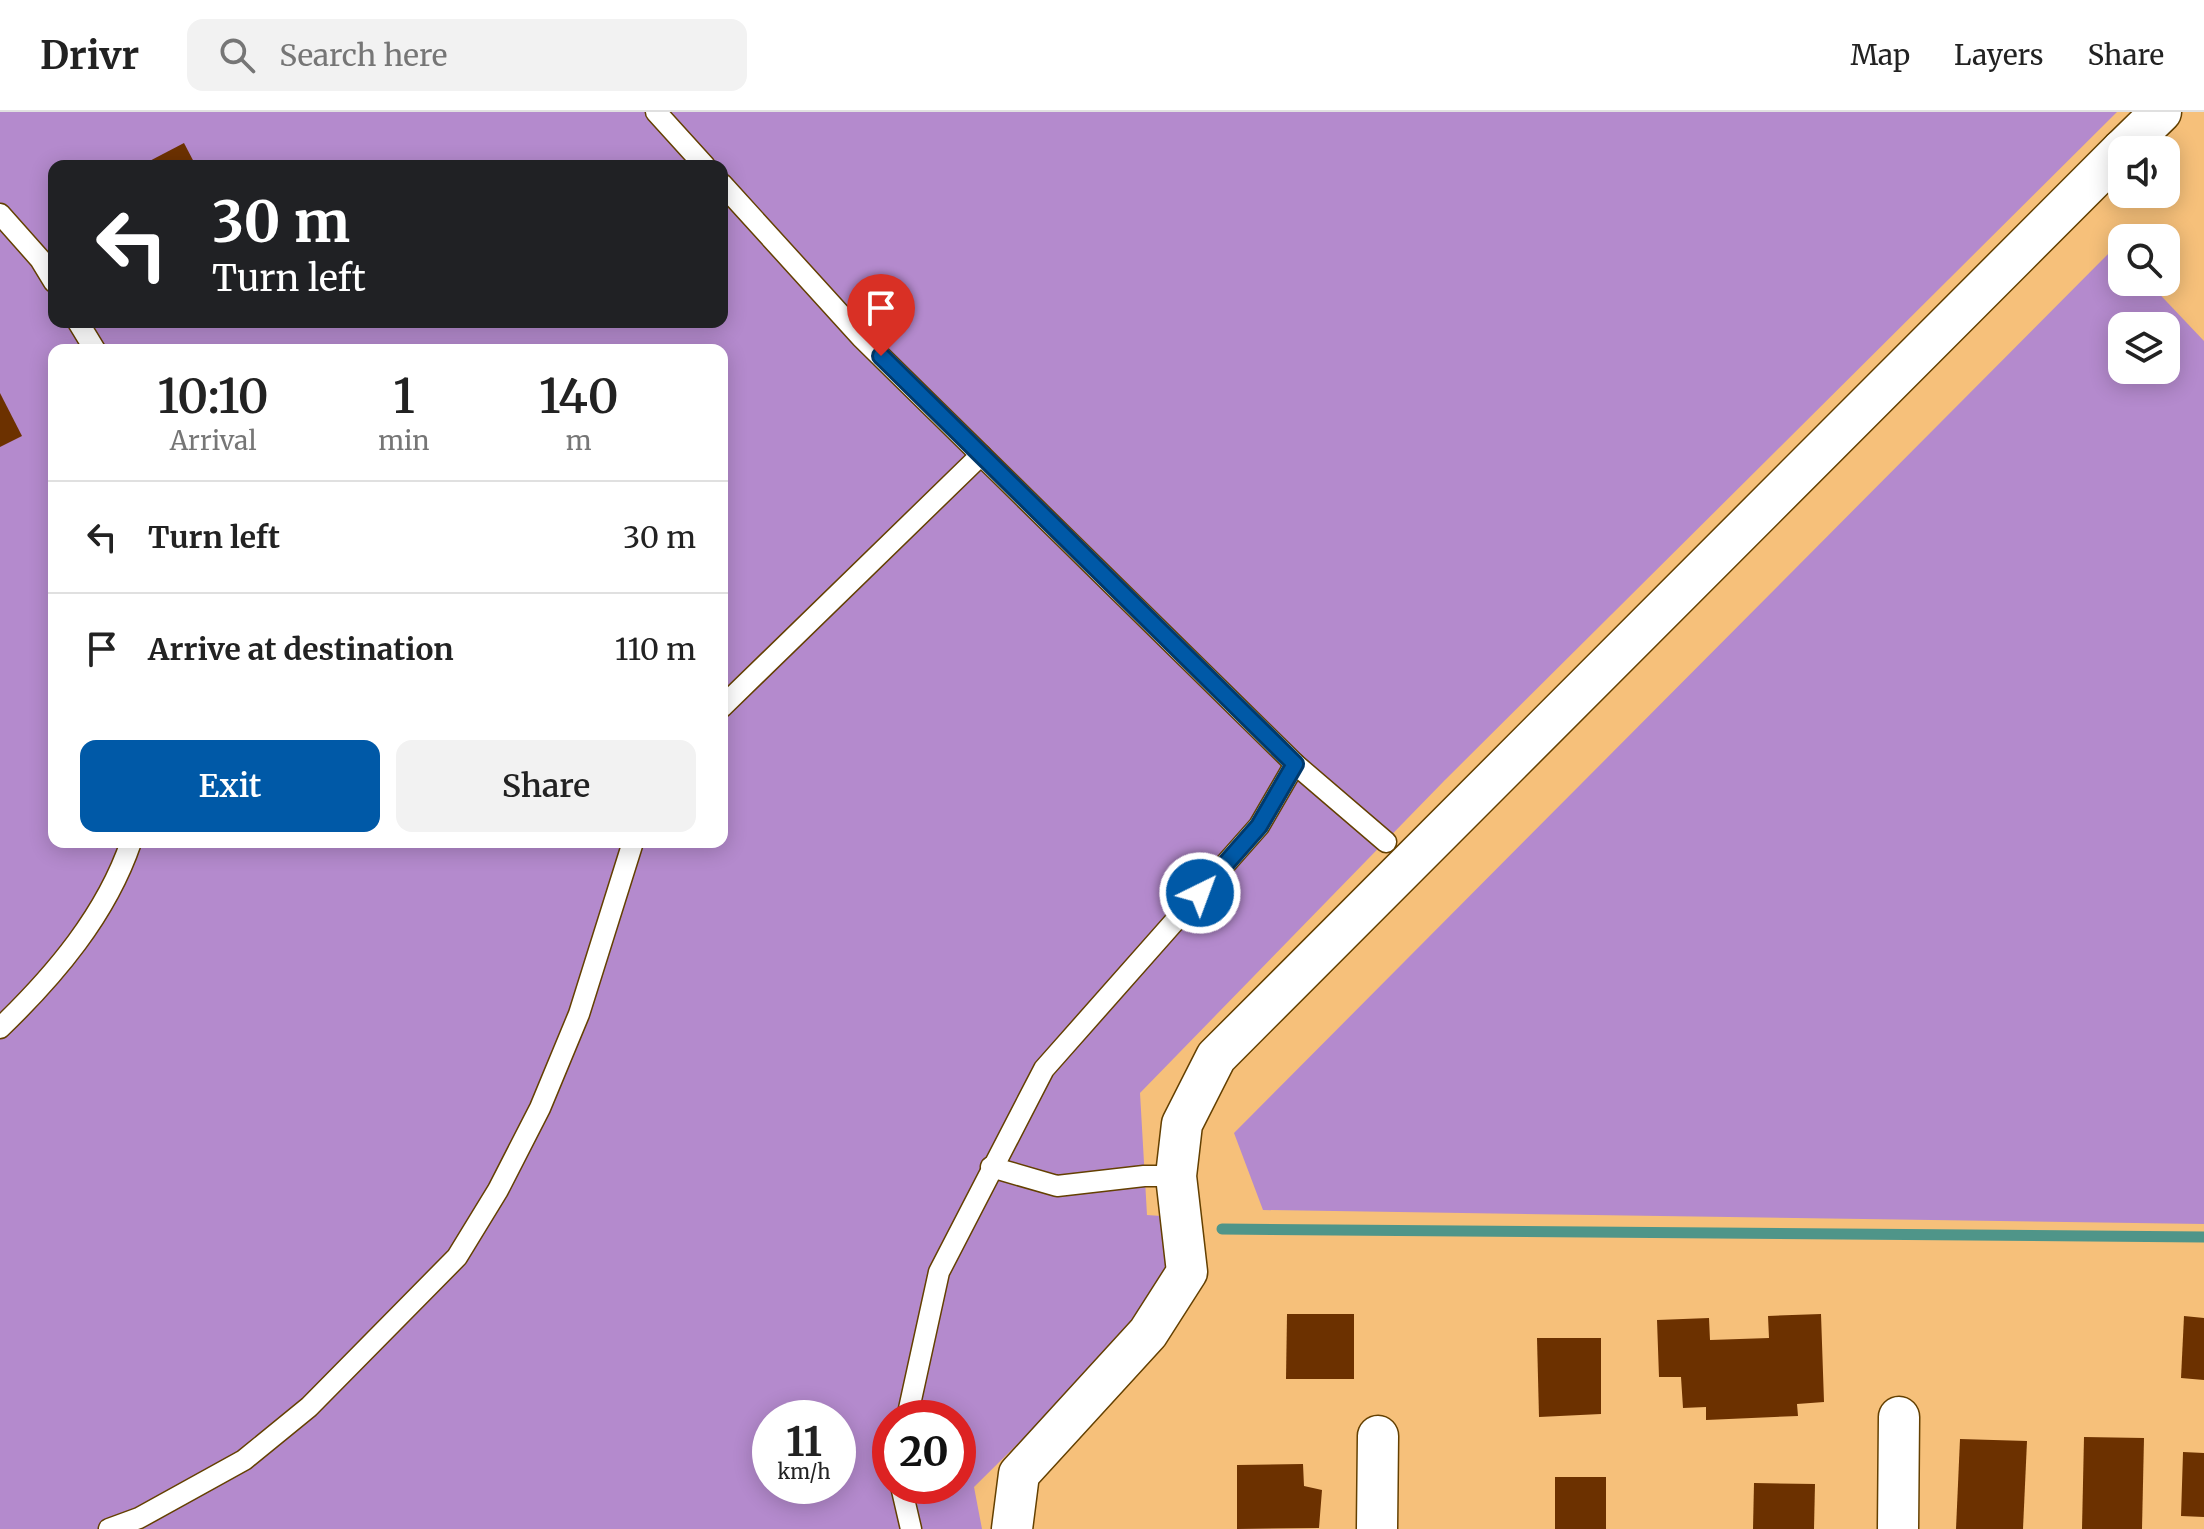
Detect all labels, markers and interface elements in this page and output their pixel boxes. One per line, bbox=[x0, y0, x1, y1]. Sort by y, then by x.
search box bbox=[187, 19, 747, 91]
text: Drivr bbox=[40, 32, 139, 79]
icon: search bbox=[215, 33, 259, 77]
text: Search here bbox=[279, 36, 447, 74]
text: Map bbox=[1850, 37, 1910, 73]
text: Layers bbox=[1954, 37, 2043, 73]
text: Share bbox=[2087, 37, 2164, 73]
map controls bbox=[2108, 136, 2180, 384]
button: sound bbox=[2108, 136, 2180, 208]
text: 30 m bbox=[212, 187, 350, 257]
icon: left bbox=[80, 192, 184, 296]
button: search bbox=[2108, 224, 2180, 296]
text: Turn left bbox=[212, 256, 366, 301]
pin bbox=[847, 274, 915, 356]
icon: arrive bbox=[859, 286, 903, 330]
button: layers bbox=[2108, 312, 2180, 384]
text: 10:10 bbox=[157, 366, 269, 426]
text: 1 bbox=[393, 366, 415, 426]
text: 140 bbox=[539, 366, 619, 426]
text: Arrival bbox=[170, 424, 256, 457]
text: min bbox=[378, 424, 430, 457]
text: m bbox=[566, 424, 592, 457]
icon: left bbox=[80, 515, 124, 559]
text: Turn left bbox=[148, 518, 280, 556]
text: 30 m bbox=[623, 518, 696, 556]
icon: arrive bbox=[80, 627, 124, 671]
text: Arrive at destination bbox=[148, 630, 454, 668]
text: 110 m bbox=[615, 630, 696, 668]
button: Exit bbox=[80, 740, 380, 832]
button: Share bbox=[396, 740, 696, 832]
position arrow bbox=[1158, 851, 1242, 935]
speed limit sign: 20 bbox=[872, 1400, 976, 1504]
text: 11 bbox=[786, 1417, 822, 1467]
text: km/h bbox=[778, 1459, 830, 1484]

